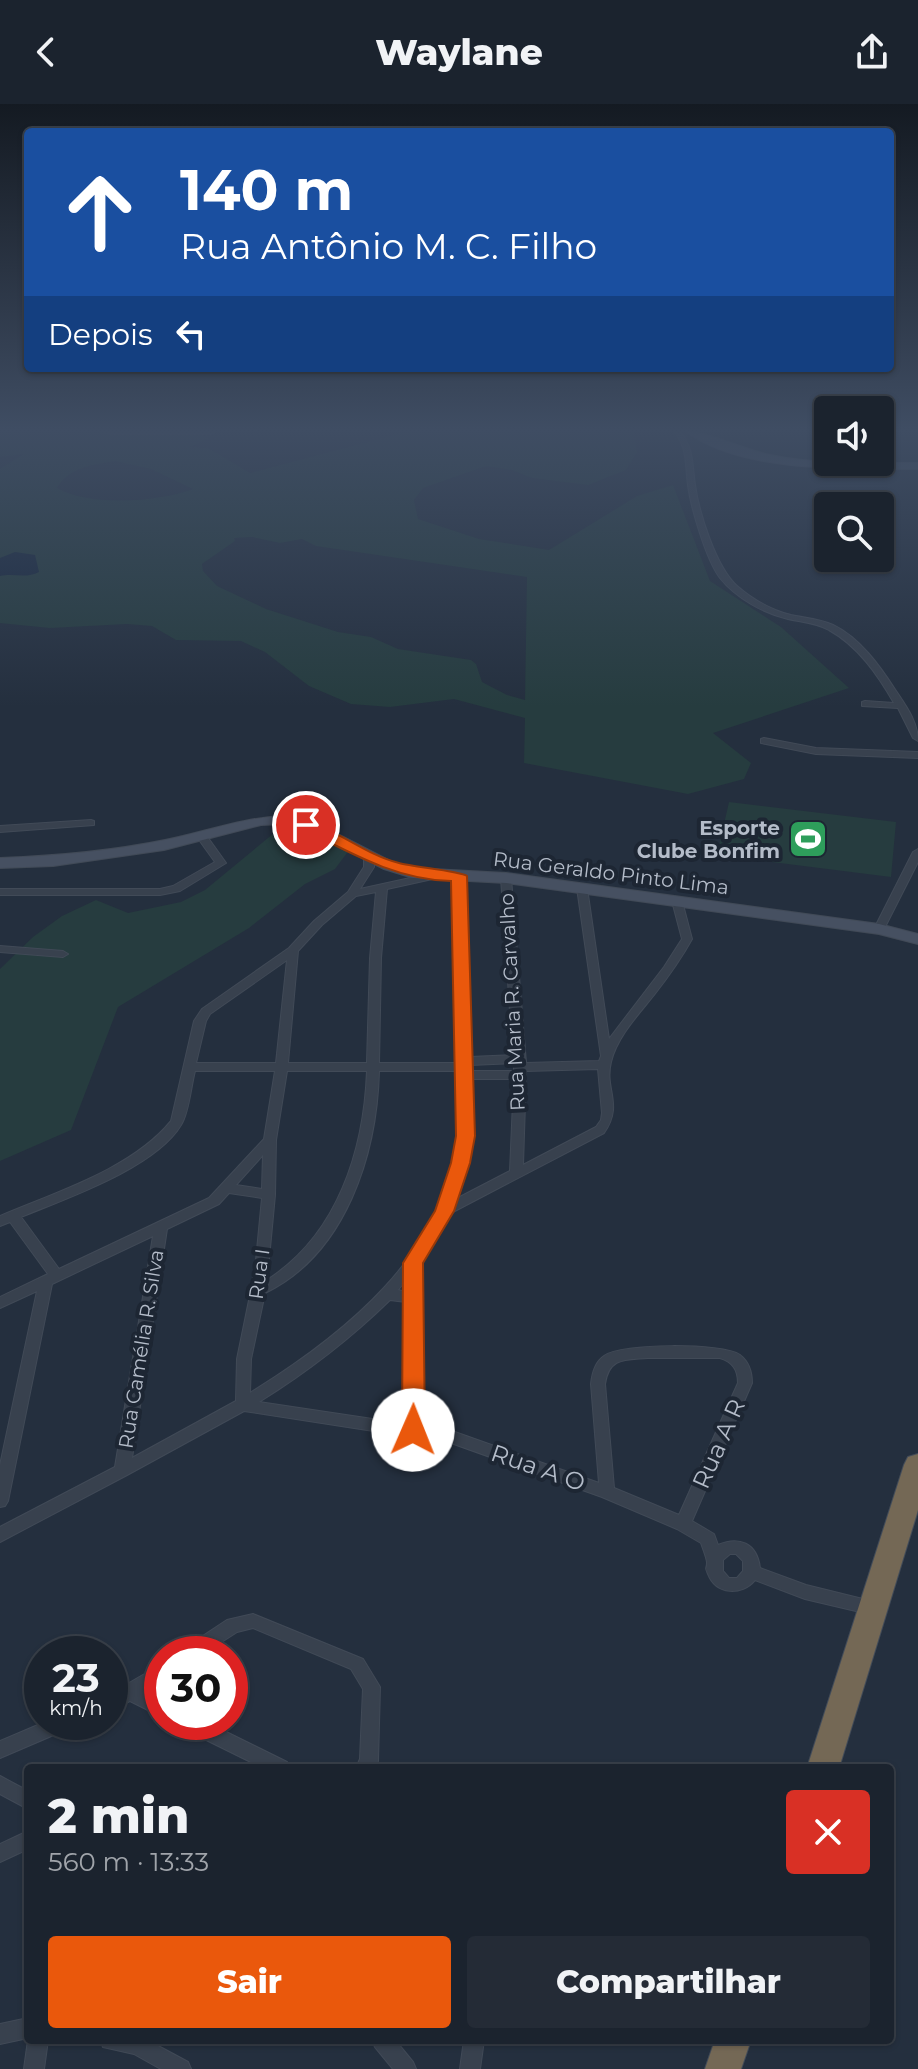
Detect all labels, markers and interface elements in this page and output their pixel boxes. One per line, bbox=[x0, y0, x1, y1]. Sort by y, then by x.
icon: back bbox=[24, 30, 68, 74]
text: Waylane bbox=[375, 30, 543, 74]
icon: share bbox=[850, 30, 894, 74]
text: 140 m bbox=[180, 156, 353, 224]
icon: ahead bbox=[48, 160, 152, 264]
text: Rua Antônio M. C. Filho bbox=[180, 224, 597, 268]
icon: left bbox=[169, 312, 213, 356]
text: Depois bbox=[48, 316, 153, 353]
map controls bbox=[814, 396, 894, 572]
button: sound bbox=[814, 396, 894, 476]
button: search bbox=[814, 492, 894, 572]
pin bbox=[272, 791, 340, 859]
icon: arrive bbox=[284, 803, 328, 847]
place label: Esporte Clube Bonfim bbox=[637, 816, 780, 863]
sports icon: Esporte Clube Bonfim bbox=[787, 818, 829, 860]
street label: Rua Geraldo Pinto Lima bbox=[492, 847, 730, 899]
street label: Rua Maria R. Carvalho bbox=[494, 893, 530, 1111]
street label: Rua I bbox=[244, 1247, 274, 1301]
street label: Rua Camélia R. Silva bbox=[113, 1248, 169, 1450]
position arrow bbox=[371, 1388, 455, 1472]
street label: Rua A R bbox=[686, 1395, 751, 1493]
street label: Rua A O bbox=[487, 1438, 589, 1497]
speed limit sign: 30 bbox=[144, 1636, 248, 1740]
text: 23 bbox=[52, 1653, 100, 1702]
text: km/h bbox=[49, 1696, 103, 1720]
text: 2 min bbox=[48, 1787, 189, 1845]
button: close bbox=[786, 1790, 870, 1874]
text: 560 m · 13:33 bbox=[48, 1846, 209, 1878]
button: Sair bbox=[48, 1936, 451, 2028]
button: Compartilhar bbox=[467, 1936, 870, 2028]

